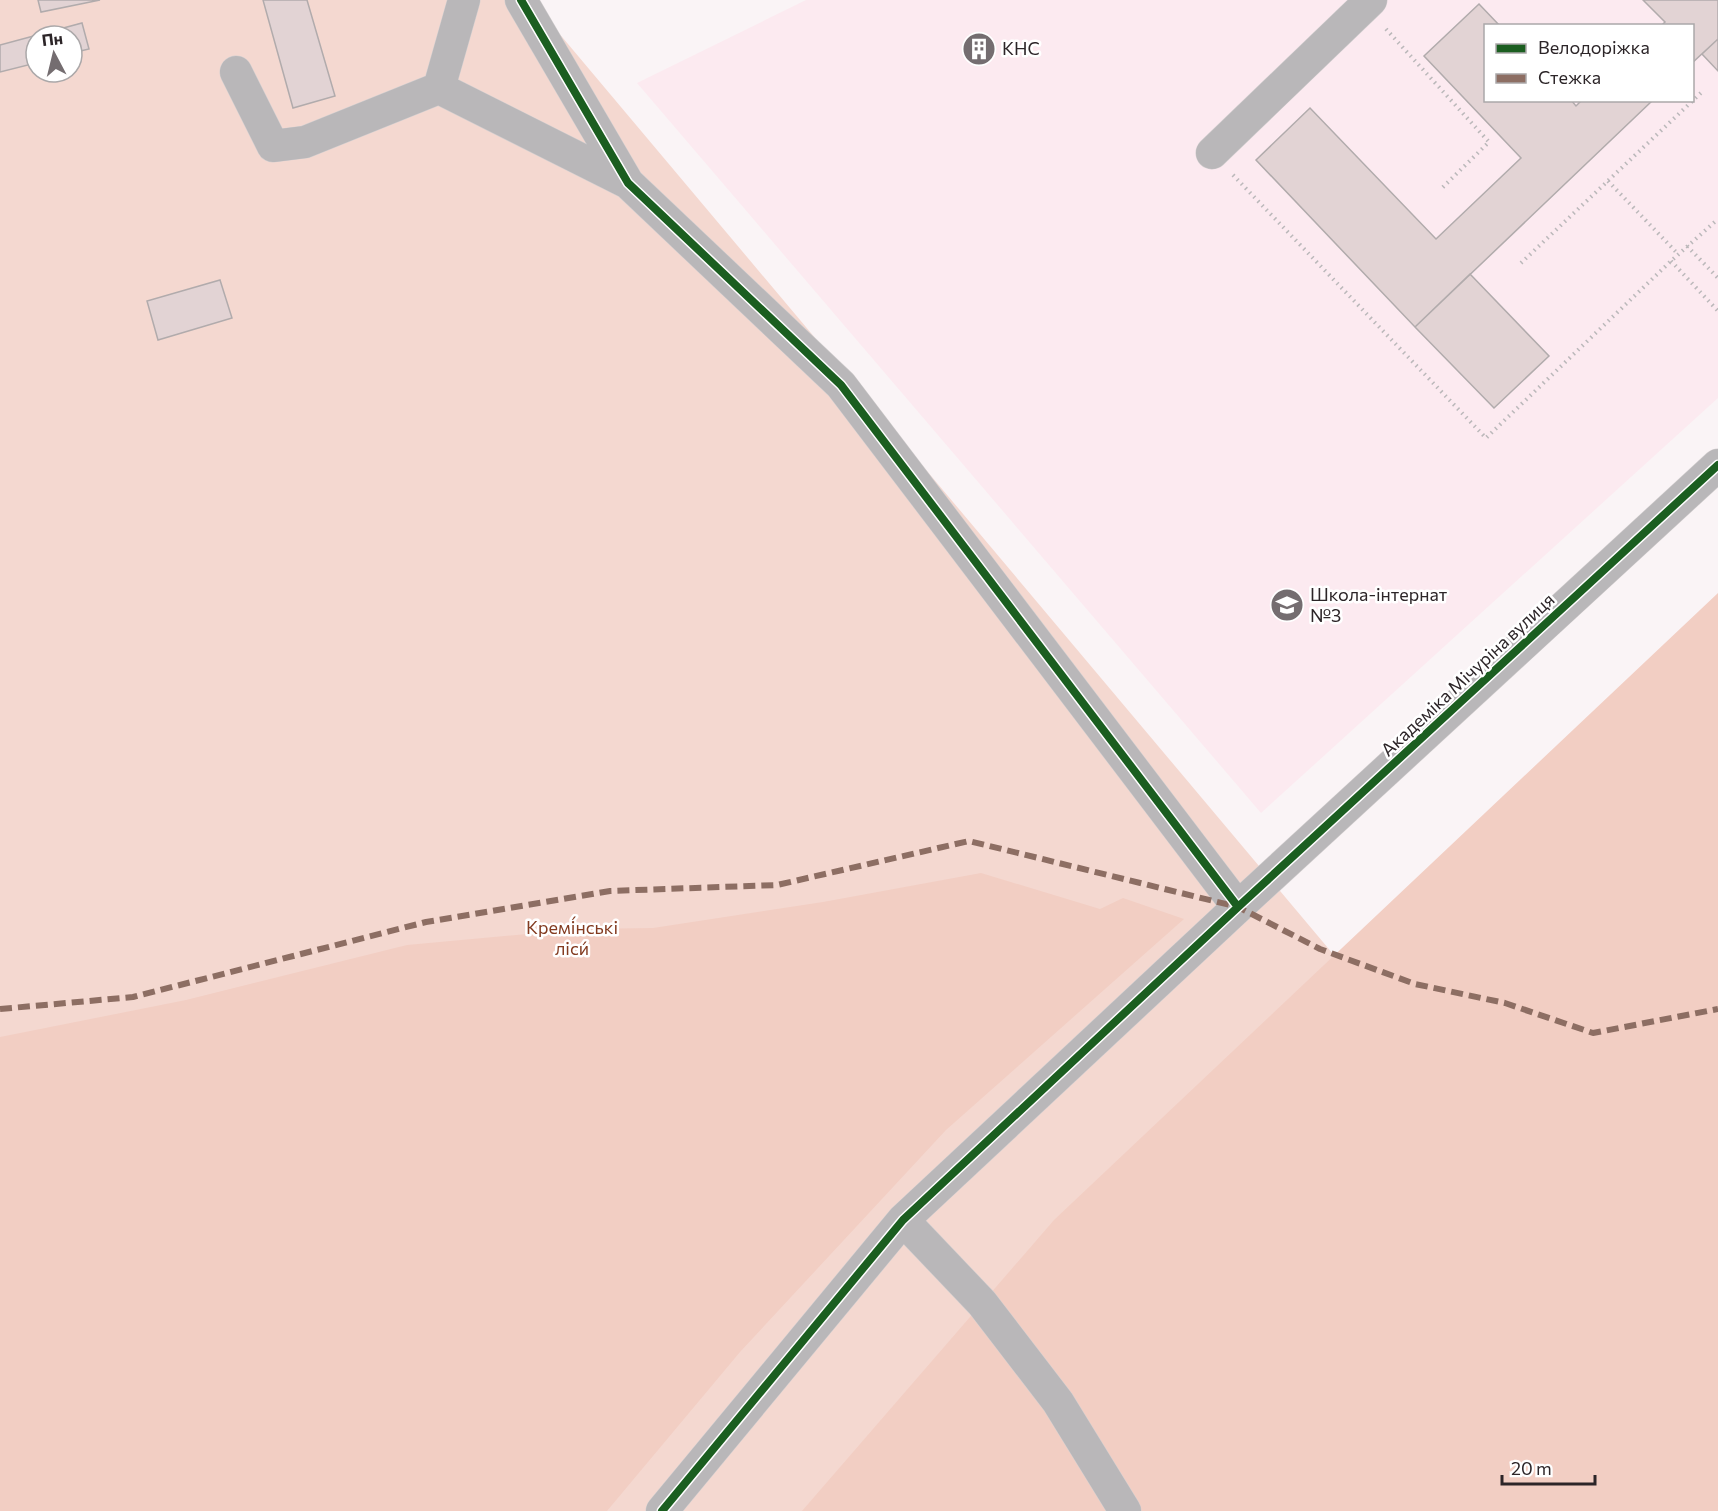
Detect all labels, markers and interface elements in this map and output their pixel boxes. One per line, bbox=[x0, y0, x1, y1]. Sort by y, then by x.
north arrow bbox=[24, 24, 84, 84]
legend bbox=[1484, 24, 1694, 102]
text: Пн bbox=[40, 28, 64, 49]
building icon: КНС bbox=[961, 31, 997, 67]
text: Велодоріжка bbox=[1538, 36, 1650, 58]
place label: КНС bbox=[1002, 37, 1040, 59]
text: Стежка bbox=[1538, 66, 1601, 88]
place label: Школа-інтернат №3 bbox=[1310, 583, 1448, 626]
school or university icon: Школа-інтернат №3 bbox=[1269, 587, 1305, 623]
street label: Академіка Мічуріна вулиця bbox=[1376, 588, 1559, 760]
park label: Кремі́нські ліси́ bbox=[526, 916, 618, 959]
scale bar bbox=[1502, 1448, 1595, 1486]
text: 20 m bbox=[1511, 1457, 1552, 1479]

